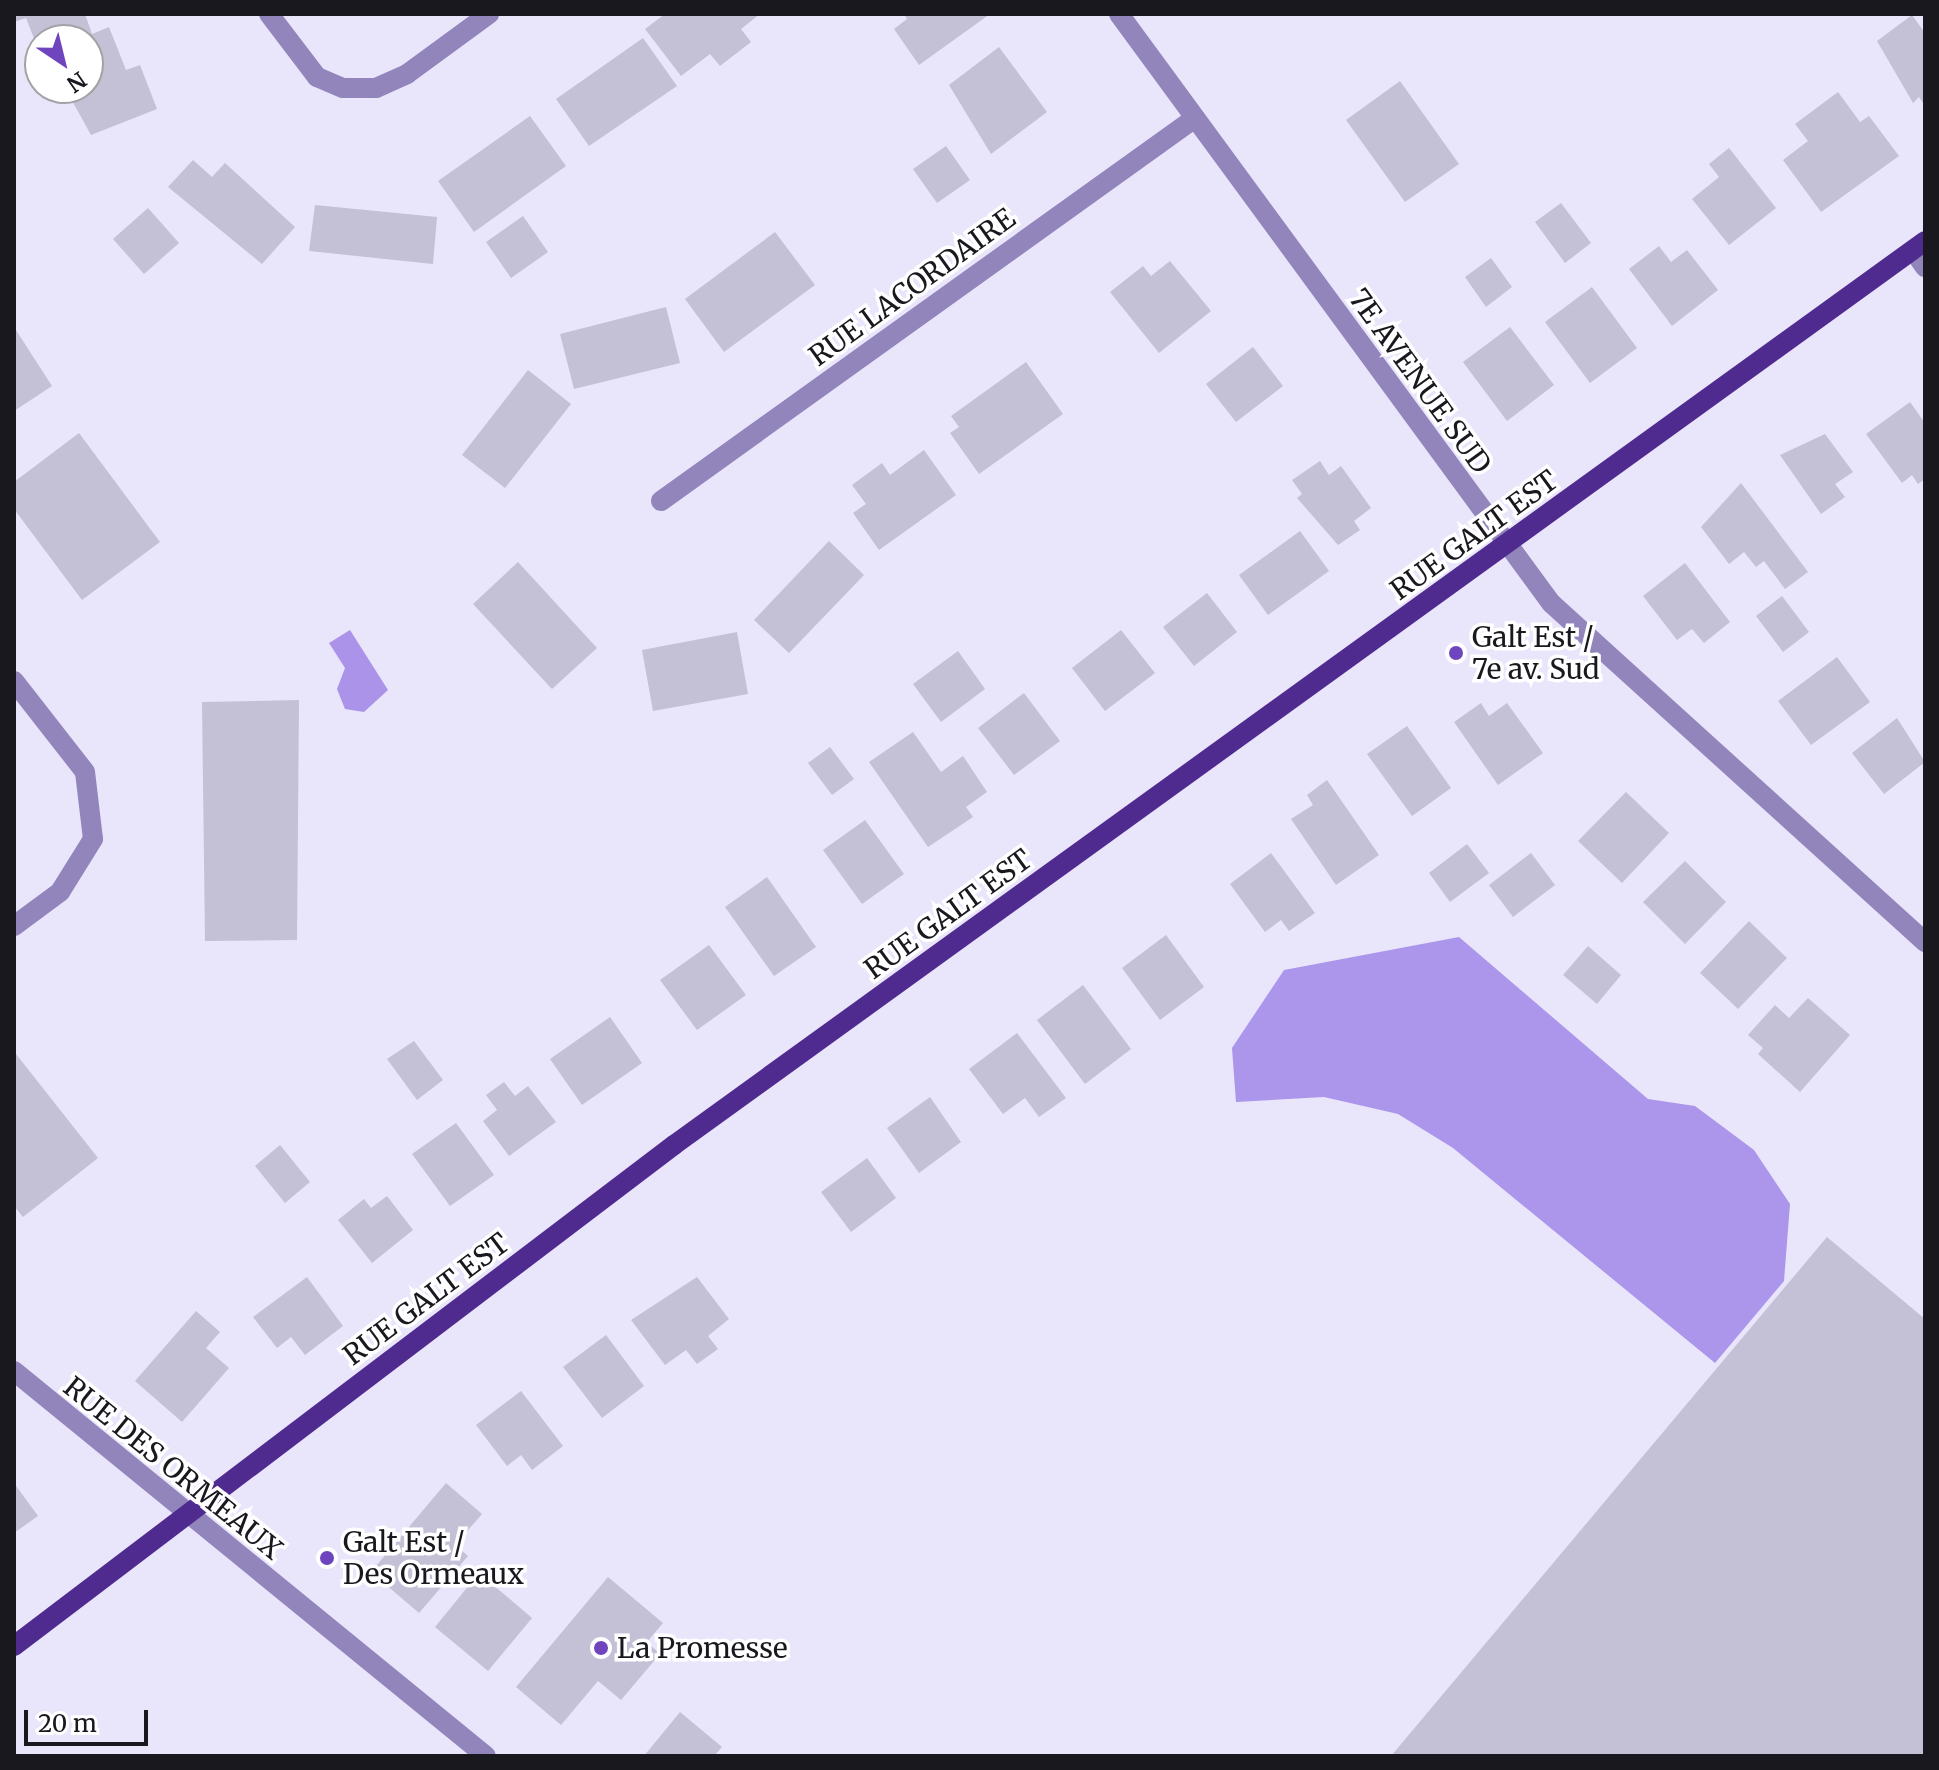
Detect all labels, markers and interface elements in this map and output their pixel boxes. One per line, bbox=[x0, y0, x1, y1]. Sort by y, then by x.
north arrow bbox=[24, 24, 104, 104]
text: N bbox=[61, 66, 92, 98]
street label: RUE LACORDAIRE bbox=[803, 201, 1021, 373]
street label: 7E AVENUE SUD bbox=[1342, 282, 1498, 480]
street label: RUE GALT EST bbox=[1384, 463, 1564, 607]
place label: Galt Est / 7e av. Sud bbox=[1472, 620, 1600, 686]
marker: Galt Est / 7e av. Sud bbox=[1447, 644, 1465, 662]
street label: RUE GALT EST bbox=[858, 842, 1038, 986]
street label: RUE GALT EST bbox=[337, 1226, 515, 1372]
street label: RUE DES ORMEAUX bbox=[57, 1370, 289, 1566]
place label: Galt Est / Des Ormeaux bbox=[343, 1525, 524, 1591]
marker: Galt Est / Des Ormeaux bbox=[318, 1549, 336, 1567]
place label: La Promesse bbox=[617, 1631, 788, 1665]
marker: La Promesse bbox=[592, 1639, 610, 1657]
scale bar bbox=[28, 1694, 152, 1744]
text: 20 m bbox=[38, 1708, 97, 1739]

